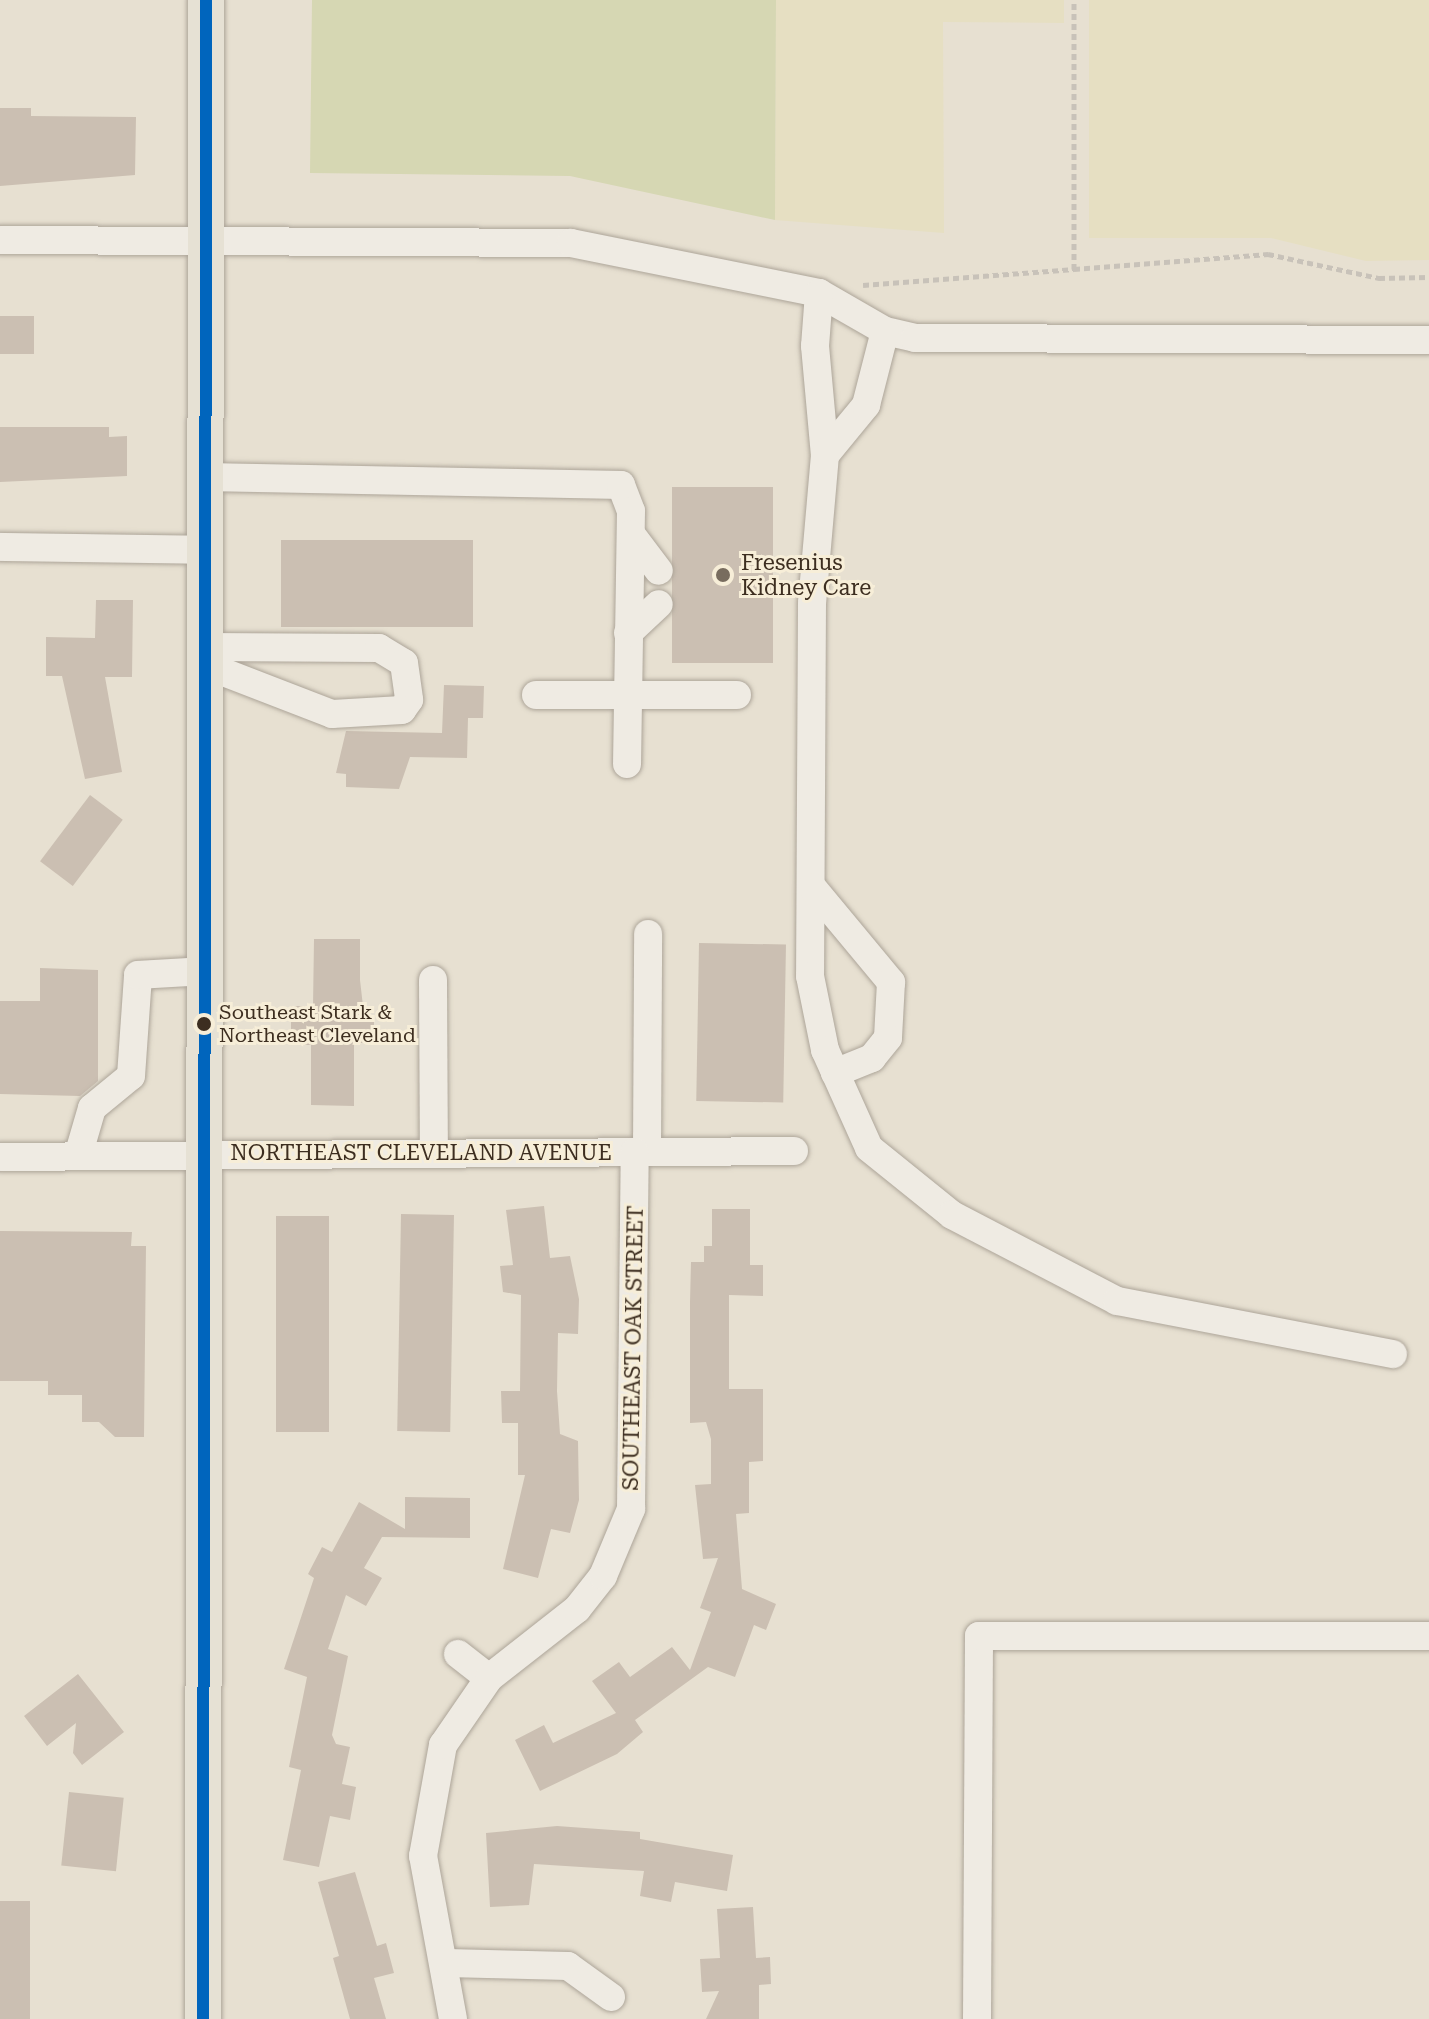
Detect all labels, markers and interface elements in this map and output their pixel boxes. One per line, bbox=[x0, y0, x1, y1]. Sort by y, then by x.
place label: Fresenius Kidney Care bbox=[741, 549, 871, 600]
marker: Fresenius Kidney Care bbox=[712, 564, 734, 586]
place label: Southeast Stark & Northeast Cleveland bbox=[219, 1000, 416, 1047]
marker: Southeast Stark & Northeast Cleveland bbox=[196, 1016, 212, 1032]
street label: NORTHEAST CLEVELAND AVENUE bbox=[230, 1140, 612, 1166]
street label: SOUTHEAST OAK STREET bbox=[617, 1205, 649, 1491]

